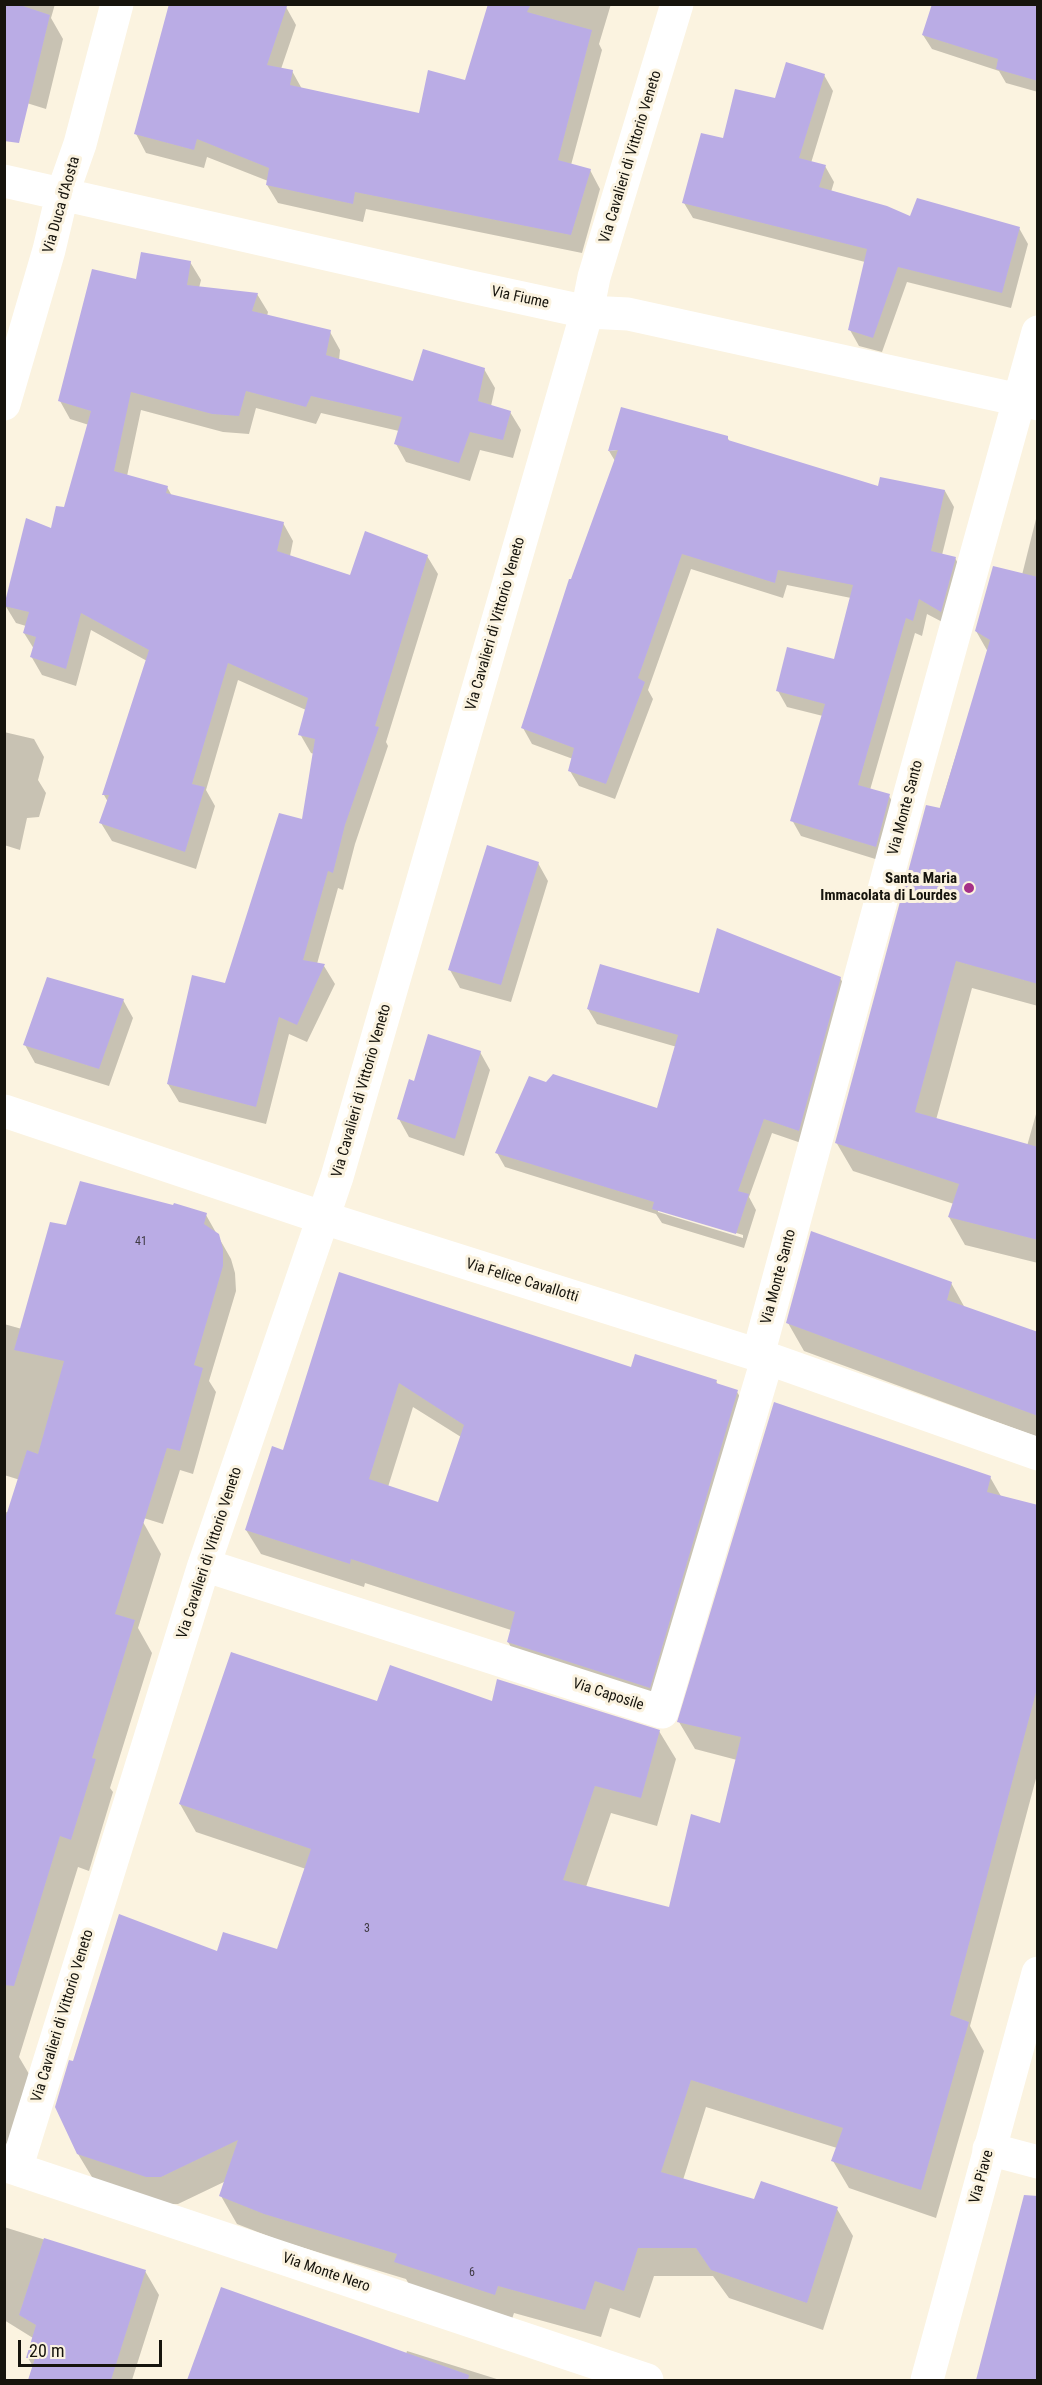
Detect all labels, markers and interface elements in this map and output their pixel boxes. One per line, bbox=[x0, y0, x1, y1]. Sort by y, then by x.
street label: Via Cavalieri di Vittorio Veneto bbox=[596, 69, 666, 245]
street label: Via Duca d'Aosta bbox=[40, 155, 84, 255]
street label: Via Fiume bbox=[489, 283, 551, 313]
street label: Via Cavalieri di Vittorio Veneto bbox=[463, 535, 529, 713]
street label: Via Monte Santo bbox=[885, 759, 927, 857]
place label: Santa Maria Immacolata di Lourdes bbox=[820, 870, 957, 905]
marker: Santa Maria Immacolata di Lourdes bbox=[962, 881, 976, 895]
street label: Via Cavalieri di Vittorio Veneto bbox=[329, 1002, 395, 1180]
street label: Via Monte Santo bbox=[758, 1228, 800, 1326]
house number: 41 bbox=[135, 1235, 147, 1249]
street label: Via Felice Cavallotti bbox=[464, 1255, 580, 1307]
street label: Via Cavalieri di Vittorio Veneto bbox=[174, 1465, 246, 1641]
street label: Via Caposile bbox=[570, 1675, 646, 1715]
house number: 3 bbox=[364, 1922, 370, 1936]
street label: Via Cavalieri di Vittorio Veneto bbox=[28, 1928, 98, 2104]
street label: Via Piave bbox=[966, 2148, 998, 2206]
street label: Via Monte Nero bbox=[280, 2250, 372, 2296]
house number: 6 bbox=[469, 2266, 475, 2280]
scale bar bbox=[21, 2328, 165, 2366]
text: 20 m bbox=[29, 2340, 64, 2361]

